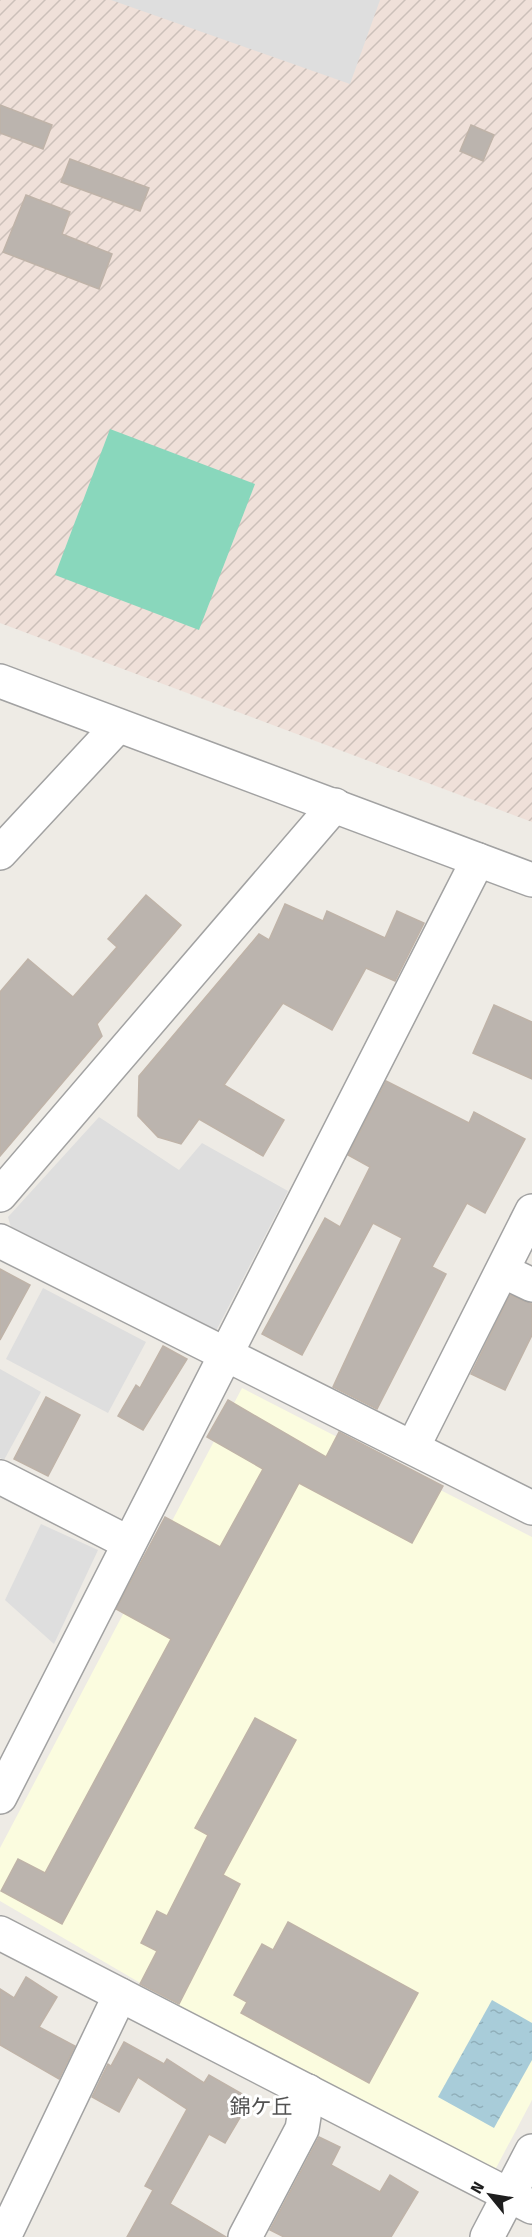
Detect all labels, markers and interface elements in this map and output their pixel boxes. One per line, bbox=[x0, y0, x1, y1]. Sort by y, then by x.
district label: 錦ケ丘 bbox=[230, 2094, 293, 2120]
north arrow bbox=[460, 2165, 520, 2225]
text: N bbox=[467, 2178, 488, 2197]

